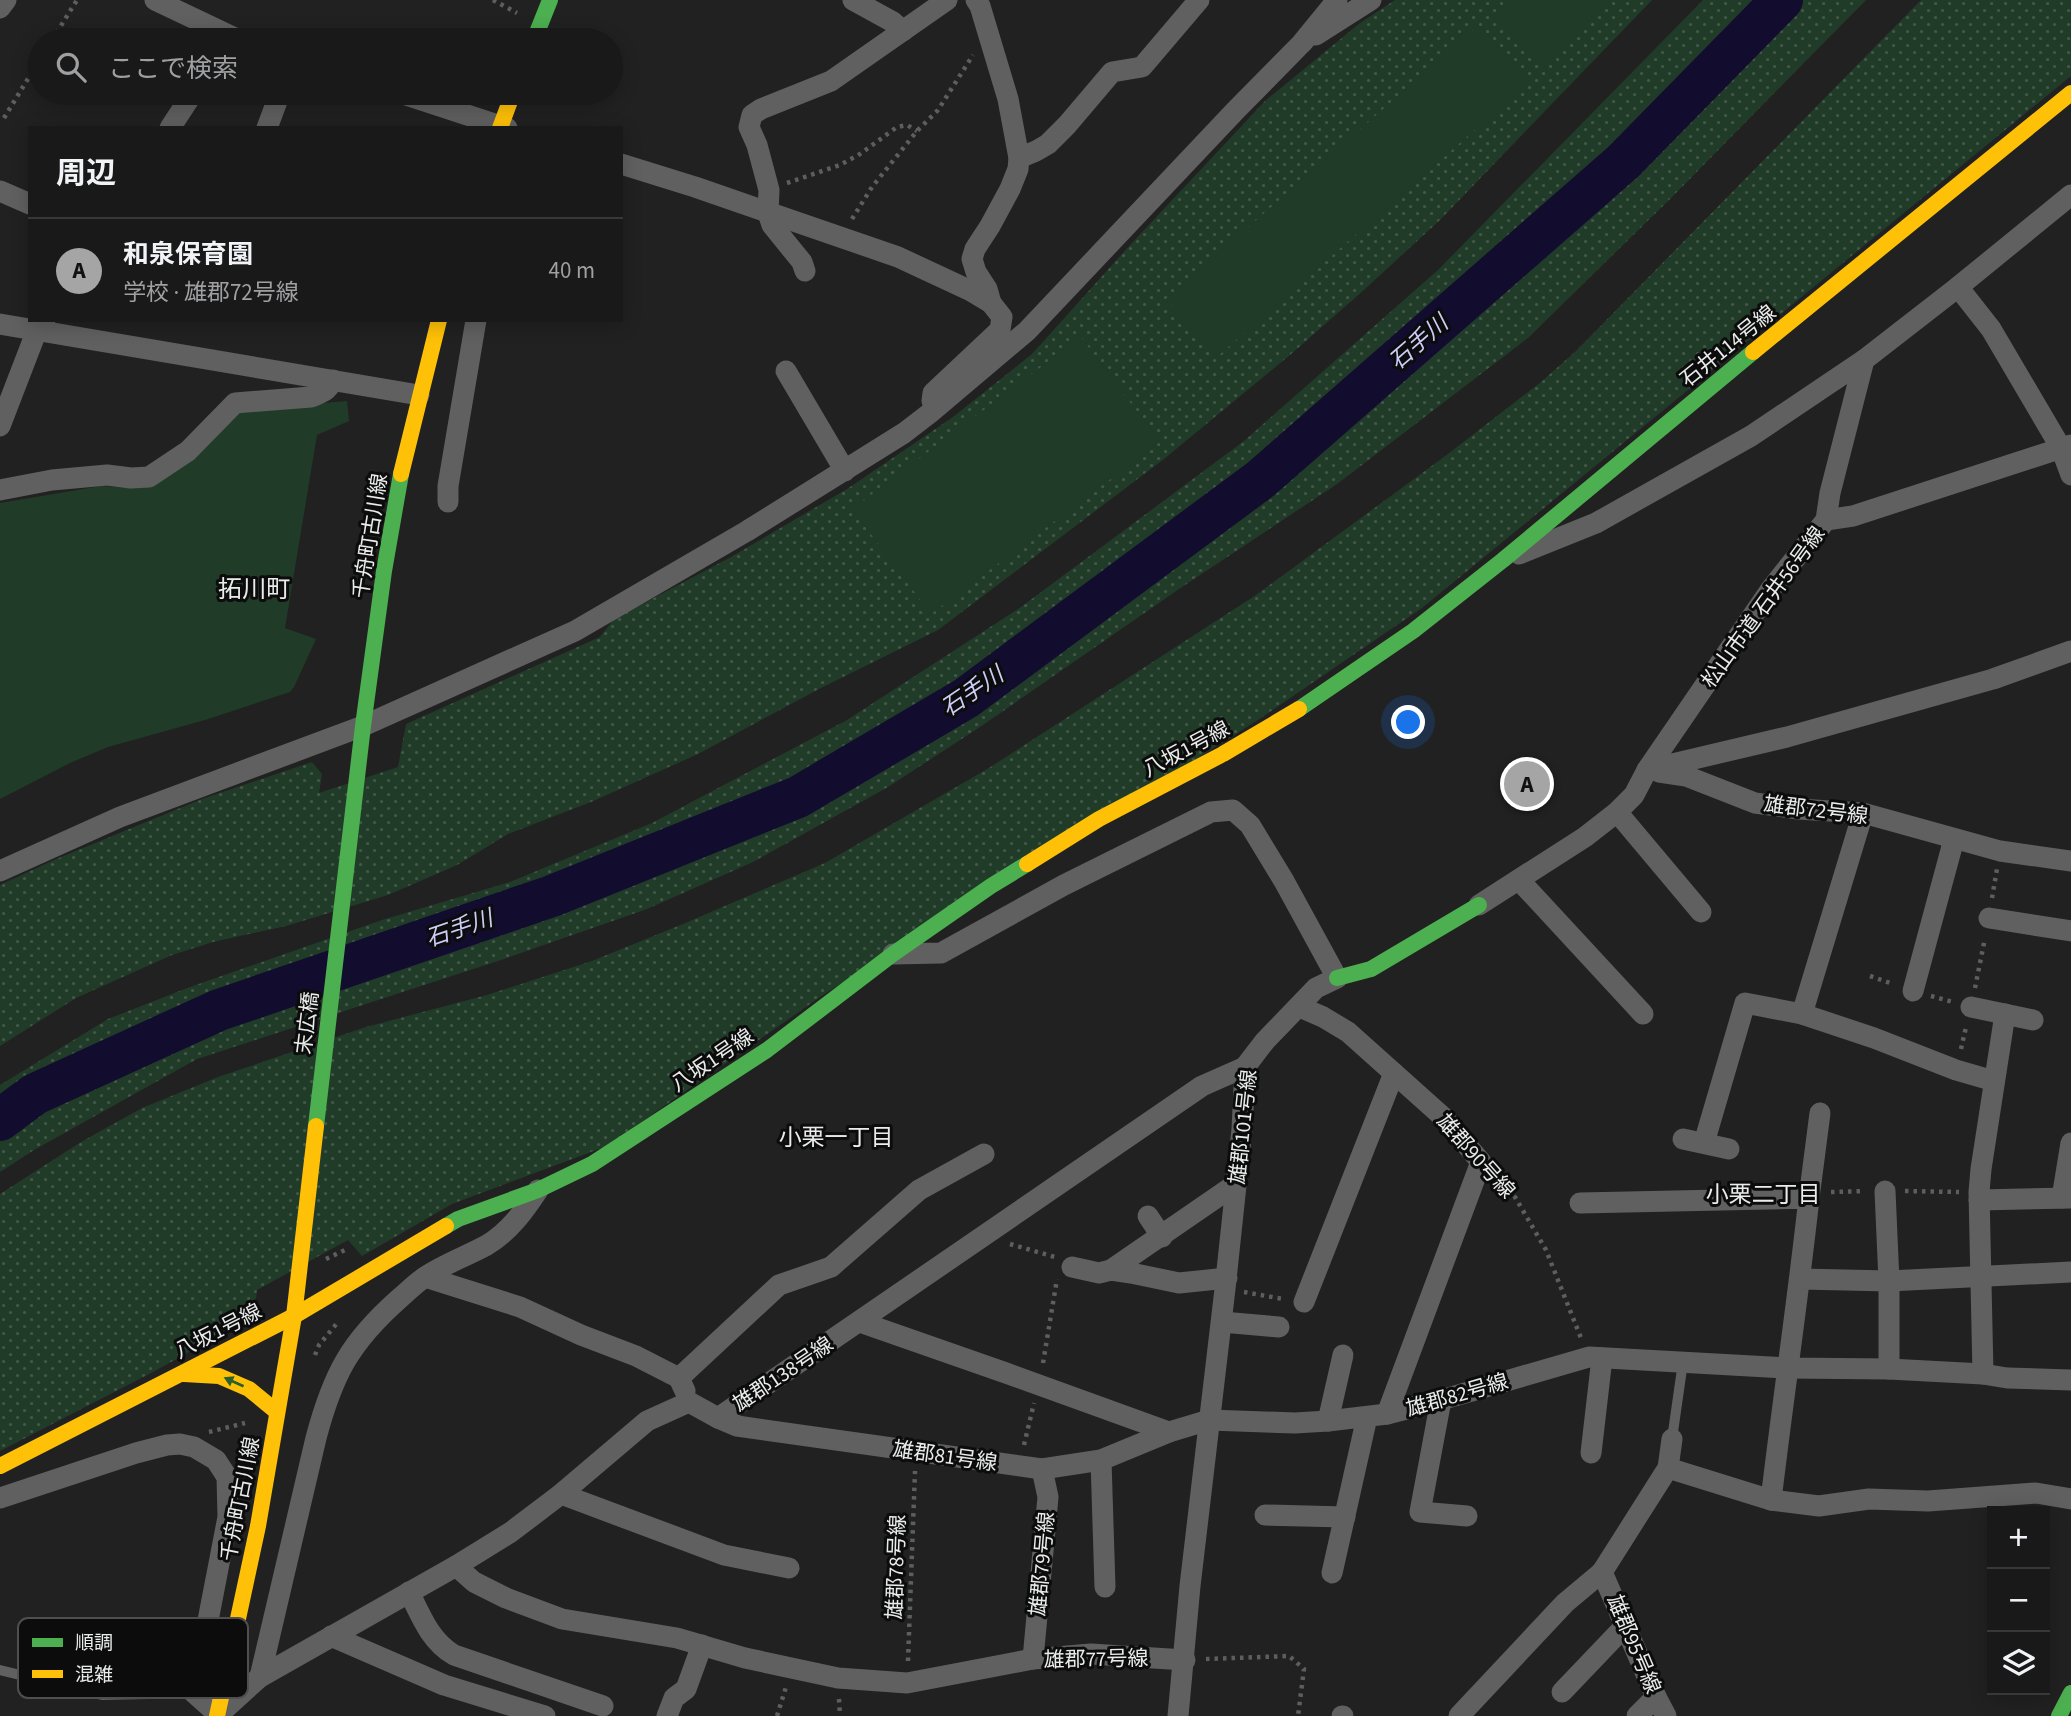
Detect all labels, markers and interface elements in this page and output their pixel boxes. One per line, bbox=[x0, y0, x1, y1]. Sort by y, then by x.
search box bbox=[28, 28, 623, 105]
icon: search bbox=[52, 48, 90, 86]
text: ここで検索 bbox=[108, 50, 238, 87]
text: 周辺 bbox=[56, 152, 116, 195]
text: 和泉保育園 bbox=[123, 236, 253, 273]
text: A bbox=[72, 254, 86, 287]
text: 40 m bbox=[548, 254, 595, 287]
text: 学校 · 雄郡72号線 bbox=[123, 276, 299, 309]
street label: 石井114号線 bbox=[1674, 298, 1782, 394]
water label: 石手川 bbox=[1381, 305, 1457, 377]
street label: 千舟町古川線 bbox=[345, 471, 395, 601]
street label: 松山市道 石井56号線 bbox=[1694, 520, 1832, 694]
district label: 拓川町 bbox=[218, 572, 290, 607]
water label: 石手川 bbox=[934, 657, 1013, 724]
your location bbox=[1391, 705, 1425, 739]
street label: 八坂1号線 bbox=[1137, 714, 1235, 784]
pin: A bbox=[1504, 758, 1550, 810]
street label: 雄郡72号線 bbox=[1762, 789, 1870, 831]
water label: 石手川 bbox=[421, 901, 500, 955]
street label: 末広橋 bbox=[288, 990, 326, 1056]
street label: 八坂1号線 bbox=[664, 1021, 760, 1099]
street label: 雄郡101号線 bbox=[1222, 1068, 1264, 1186]
street label: 雄郡90号線 bbox=[1430, 1107, 1522, 1205]
district label: 小栗一丁目 bbox=[779, 1121, 894, 1154]
district label: 小栗二丁目 bbox=[1706, 1178, 1821, 1211]
street label: 八坂1号線 bbox=[169, 1296, 267, 1366]
street label: 雄郡138号線 bbox=[727, 1329, 839, 1419]
street label: 雄郡82号線 bbox=[1402, 1366, 1512, 1424]
one-way arrow bbox=[224, 1377, 244, 1388]
street label: 千舟町古川線 bbox=[213, 1434, 267, 1564]
street label: 雄郡81号線 bbox=[891, 1434, 999, 1478]
map controls bbox=[1987, 1506, 2050, 1695]
button: + bbox=[1987, 1506, 2050, 1569]
street label: 雄郡79号線 bbox=[1022, 1510, 1062, 1618]
street label: 雄郡78号線 bbox=[879, 1514, 913, 1620]
button: − bbox=[1987, 1569, 2050, 1632]
street label: 雄郡95号線 bbox=[1600, 1590, 1668, 1698]
legend bbox=[18, 1618, 248, 1698]
text: 順調 bbox=[75, 1630, 113, 1657]
button: layers bbox=[1987, 1632, 2050, 1695]
street label: 雄郡77号線 bbox=[1043, 1643, 1149, 1675]
text: 混雑 bbox=[75, 1662, 113, 1689]

